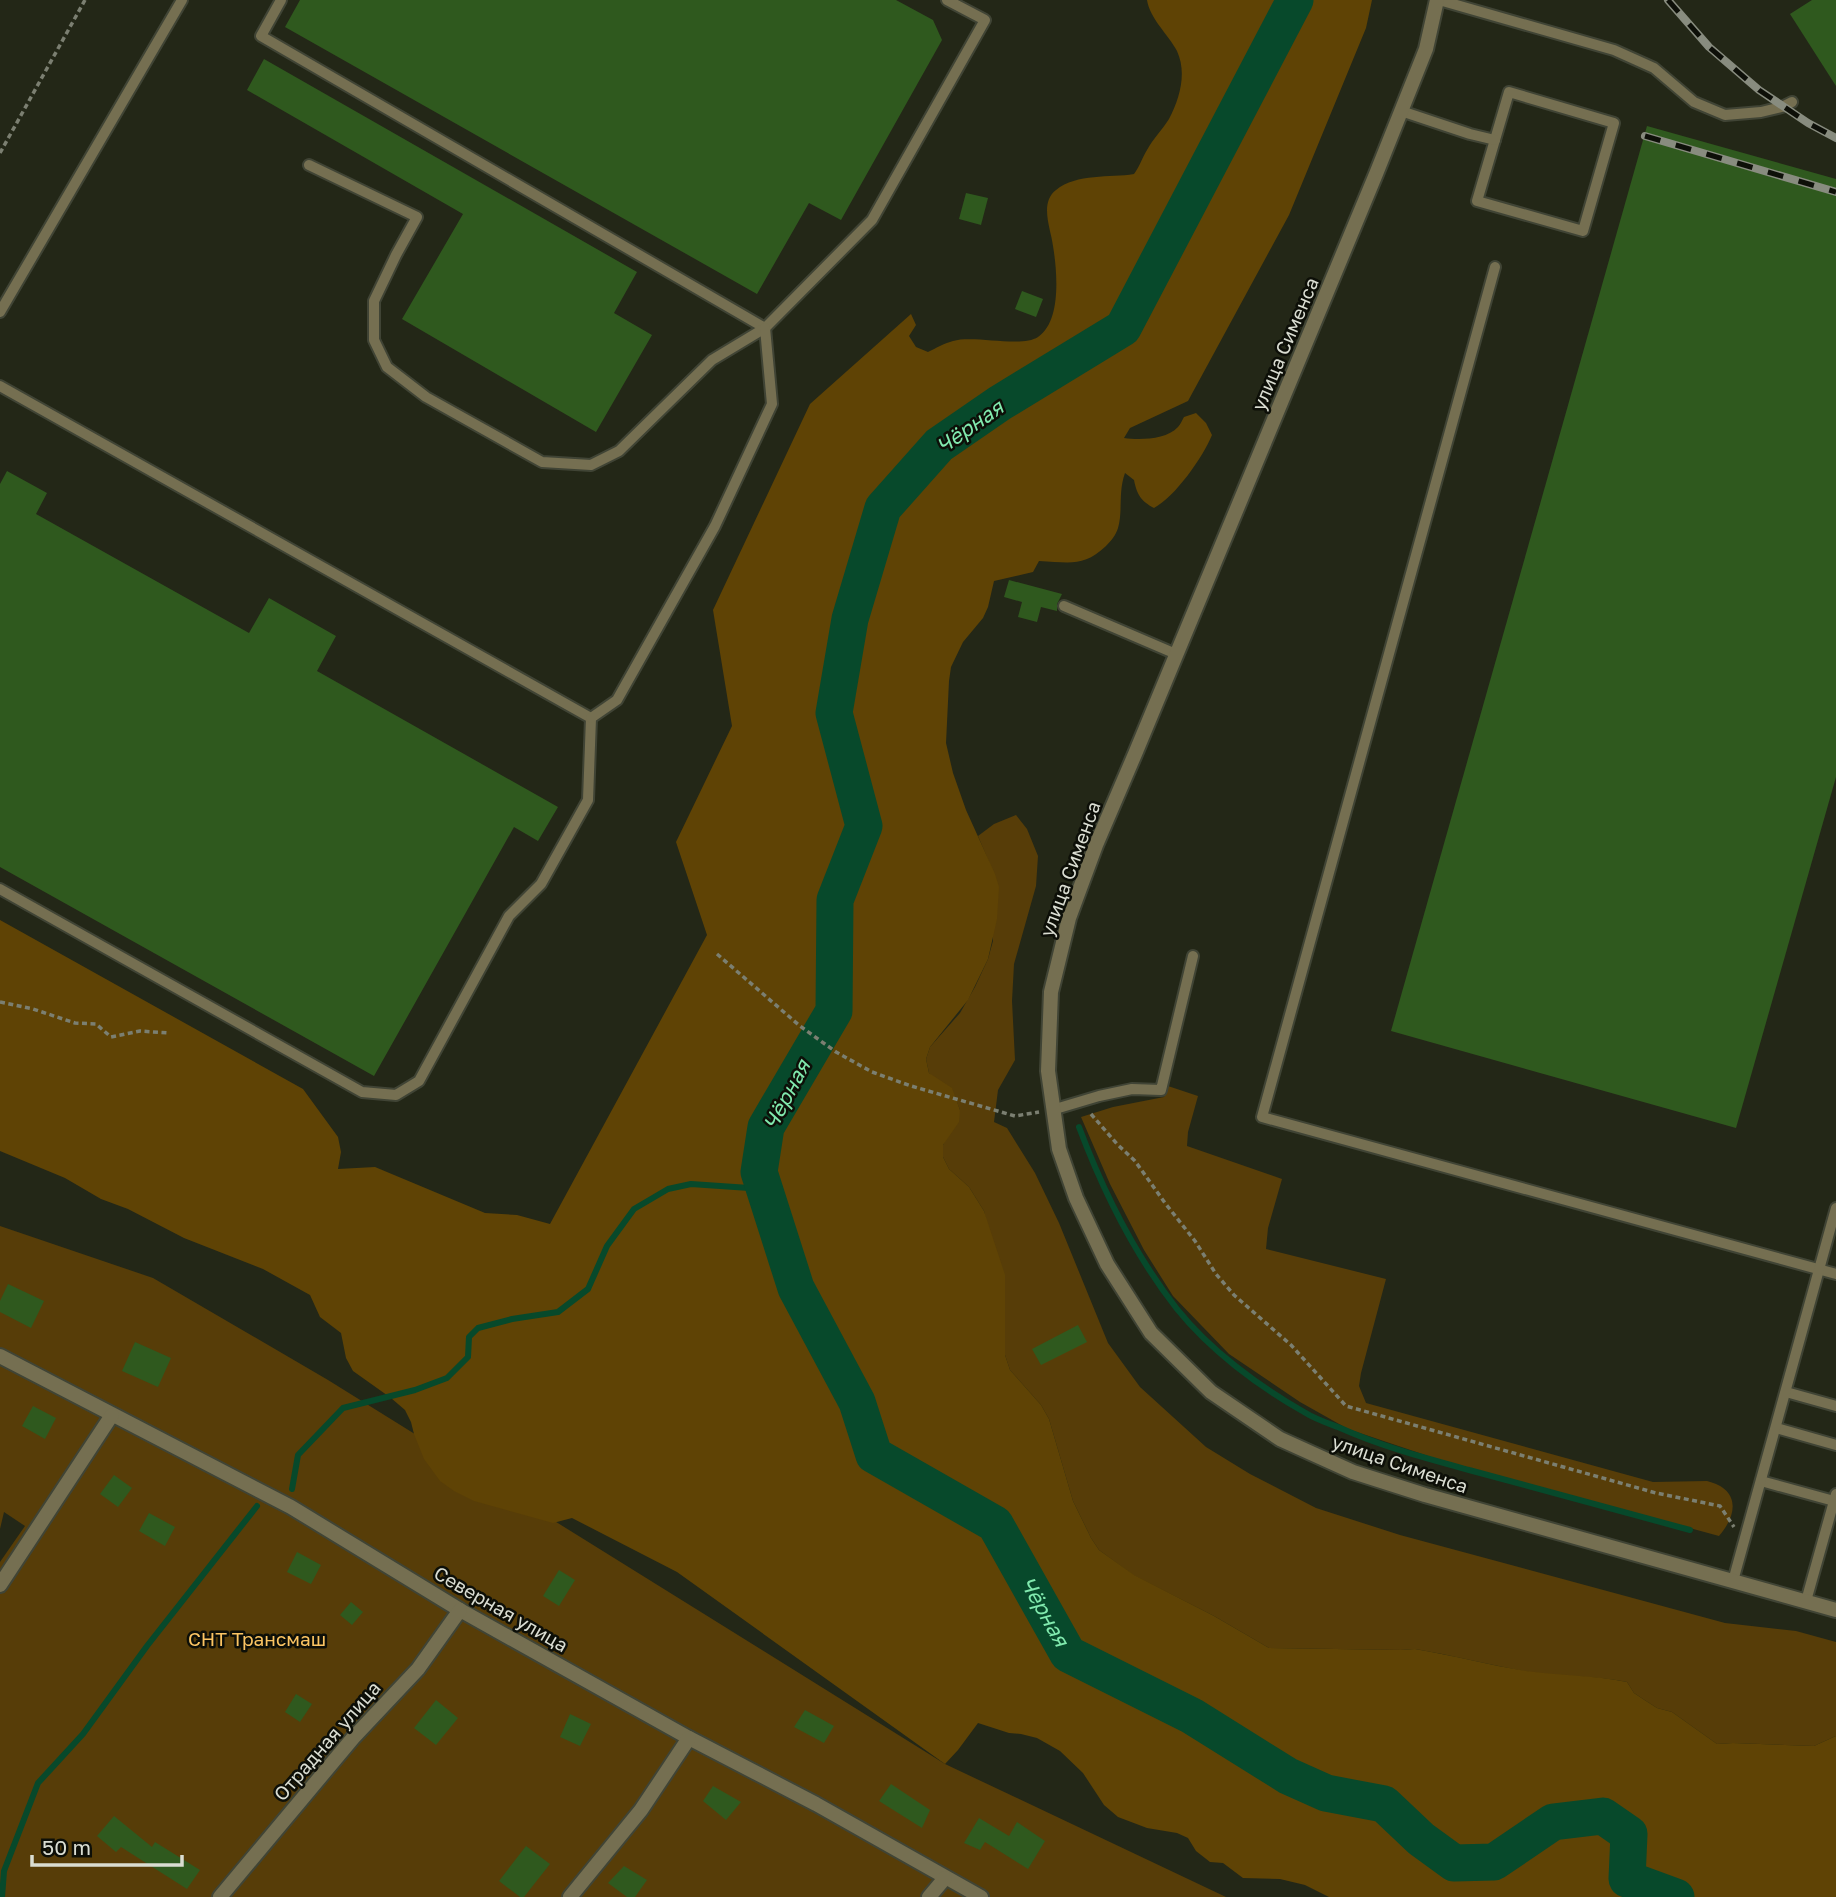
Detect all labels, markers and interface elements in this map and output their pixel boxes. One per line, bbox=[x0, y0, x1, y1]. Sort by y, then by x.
street label: улица Сименса bbox=[1246, 274, 1323, 414]
water label: Чёрная bbox=[931, 393, 1010, 459]
street label: улица Сименса bbox=[1034, 798, 1105, 940]
water label: Чёрная bbox=[757, 1053, 816, 1134]
street label: улица Сименса bbox=[1329, 1429, 1471, 1498]
street label: Северная улица bbox=[430, 1561, 572, 1656]
water label: Чёрная bbox=[1015, 1572, 1076, 1652]
park label: СНТ Трансмаш bbox=[188, 1627, 326, 1650]
street label: Отрадная улица bbox=[268, 1676, 385, 1805]
scale bar bbox=[32, 1824, 182, 1868]
text: 50 m bbox=[42, 1834, 91, 1860]

